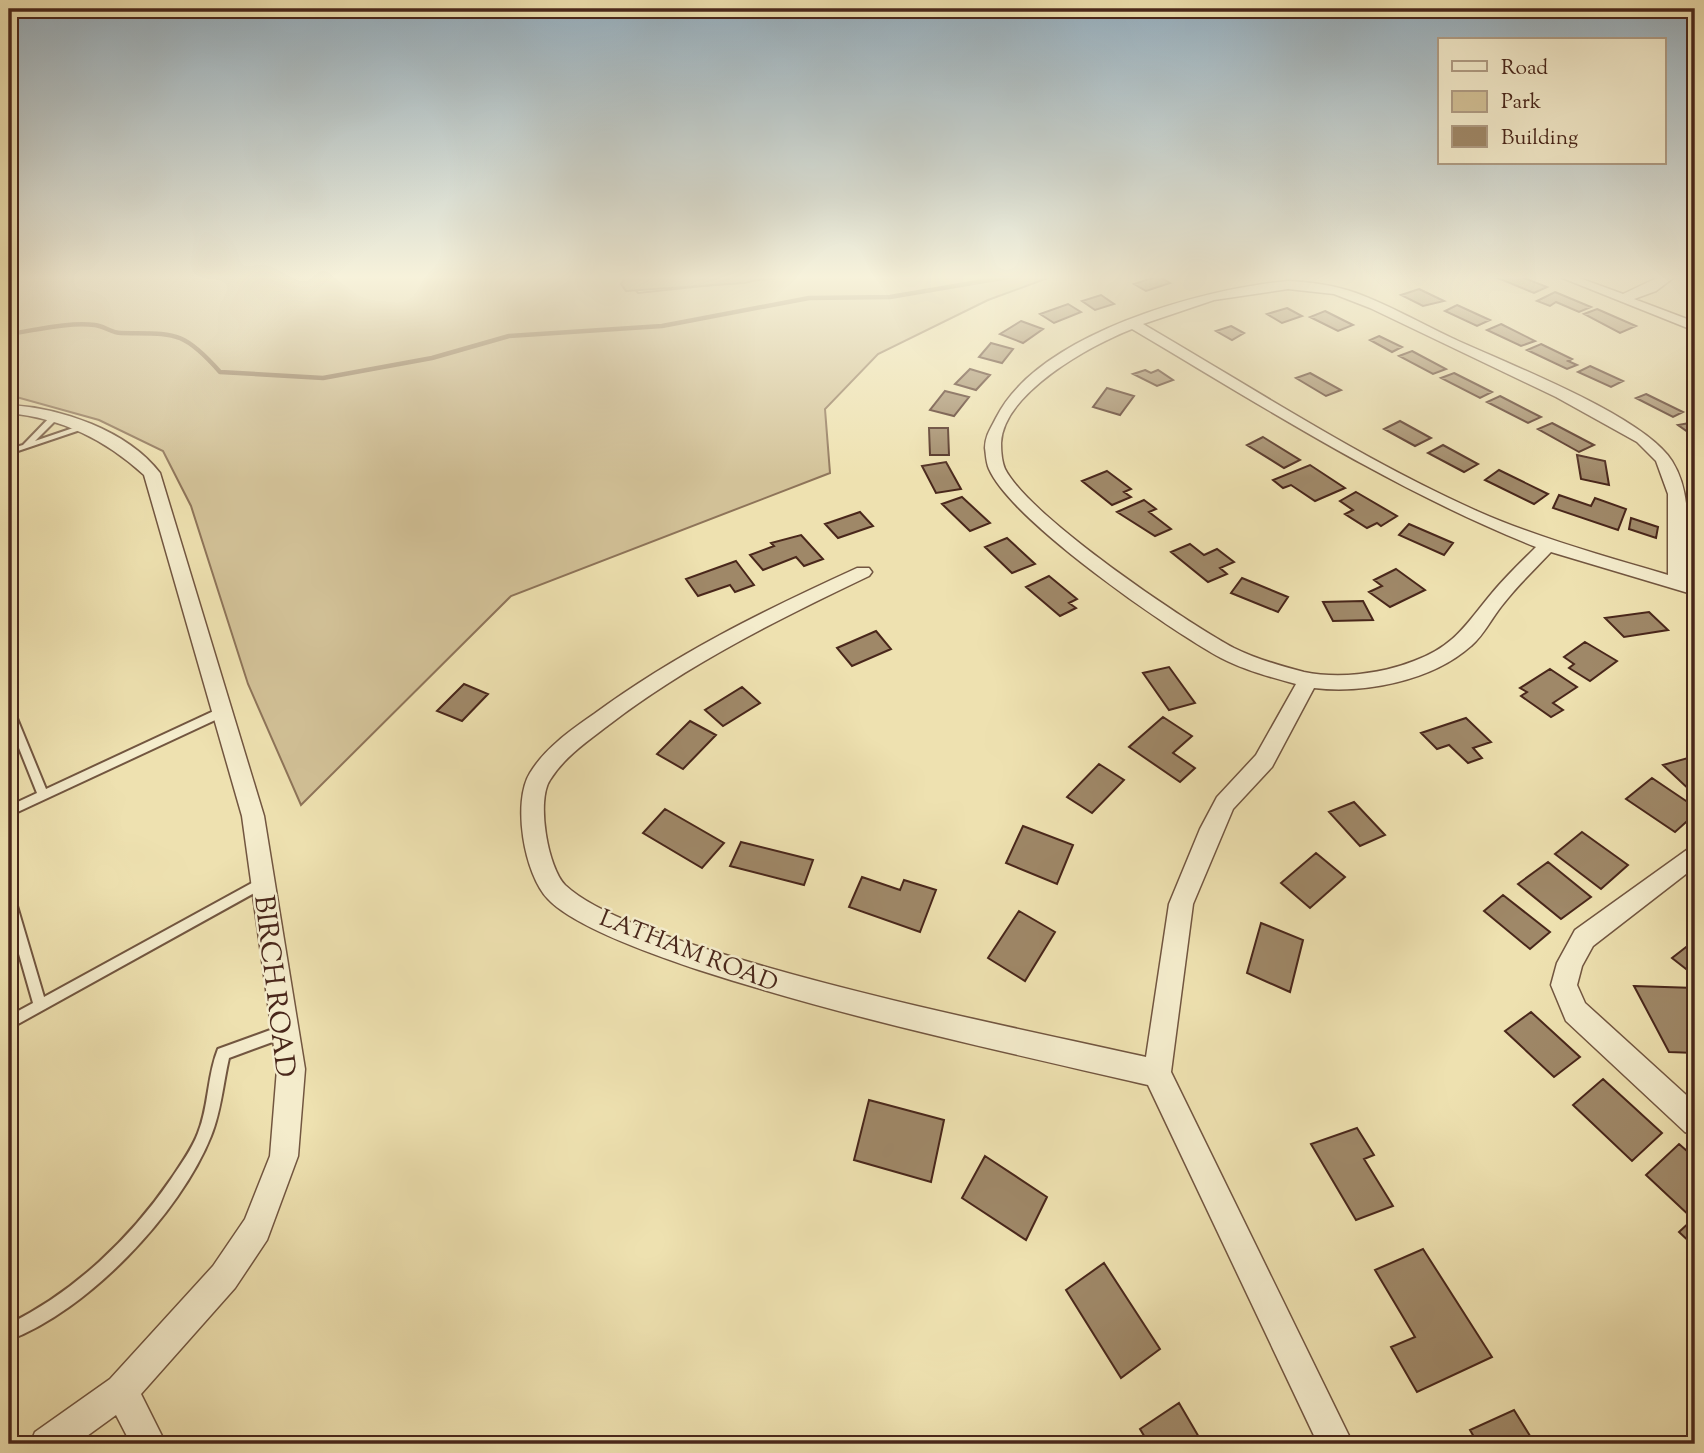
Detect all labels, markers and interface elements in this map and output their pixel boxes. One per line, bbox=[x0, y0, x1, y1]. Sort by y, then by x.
legend bbox=[1438, 38, 1666, 164]
text: Road bbox=[1501, 54, 1548, 84]
text: Park bbox=[1501, 88, 1542, 118]
text: Building bbox=[1501, 124, 1578, 154]
street label: BIRCH ROAD bbox=[242, 893, 304, 1080]
street label: LATHAM ROAD bbox=[594, 902, 782, 1002]

